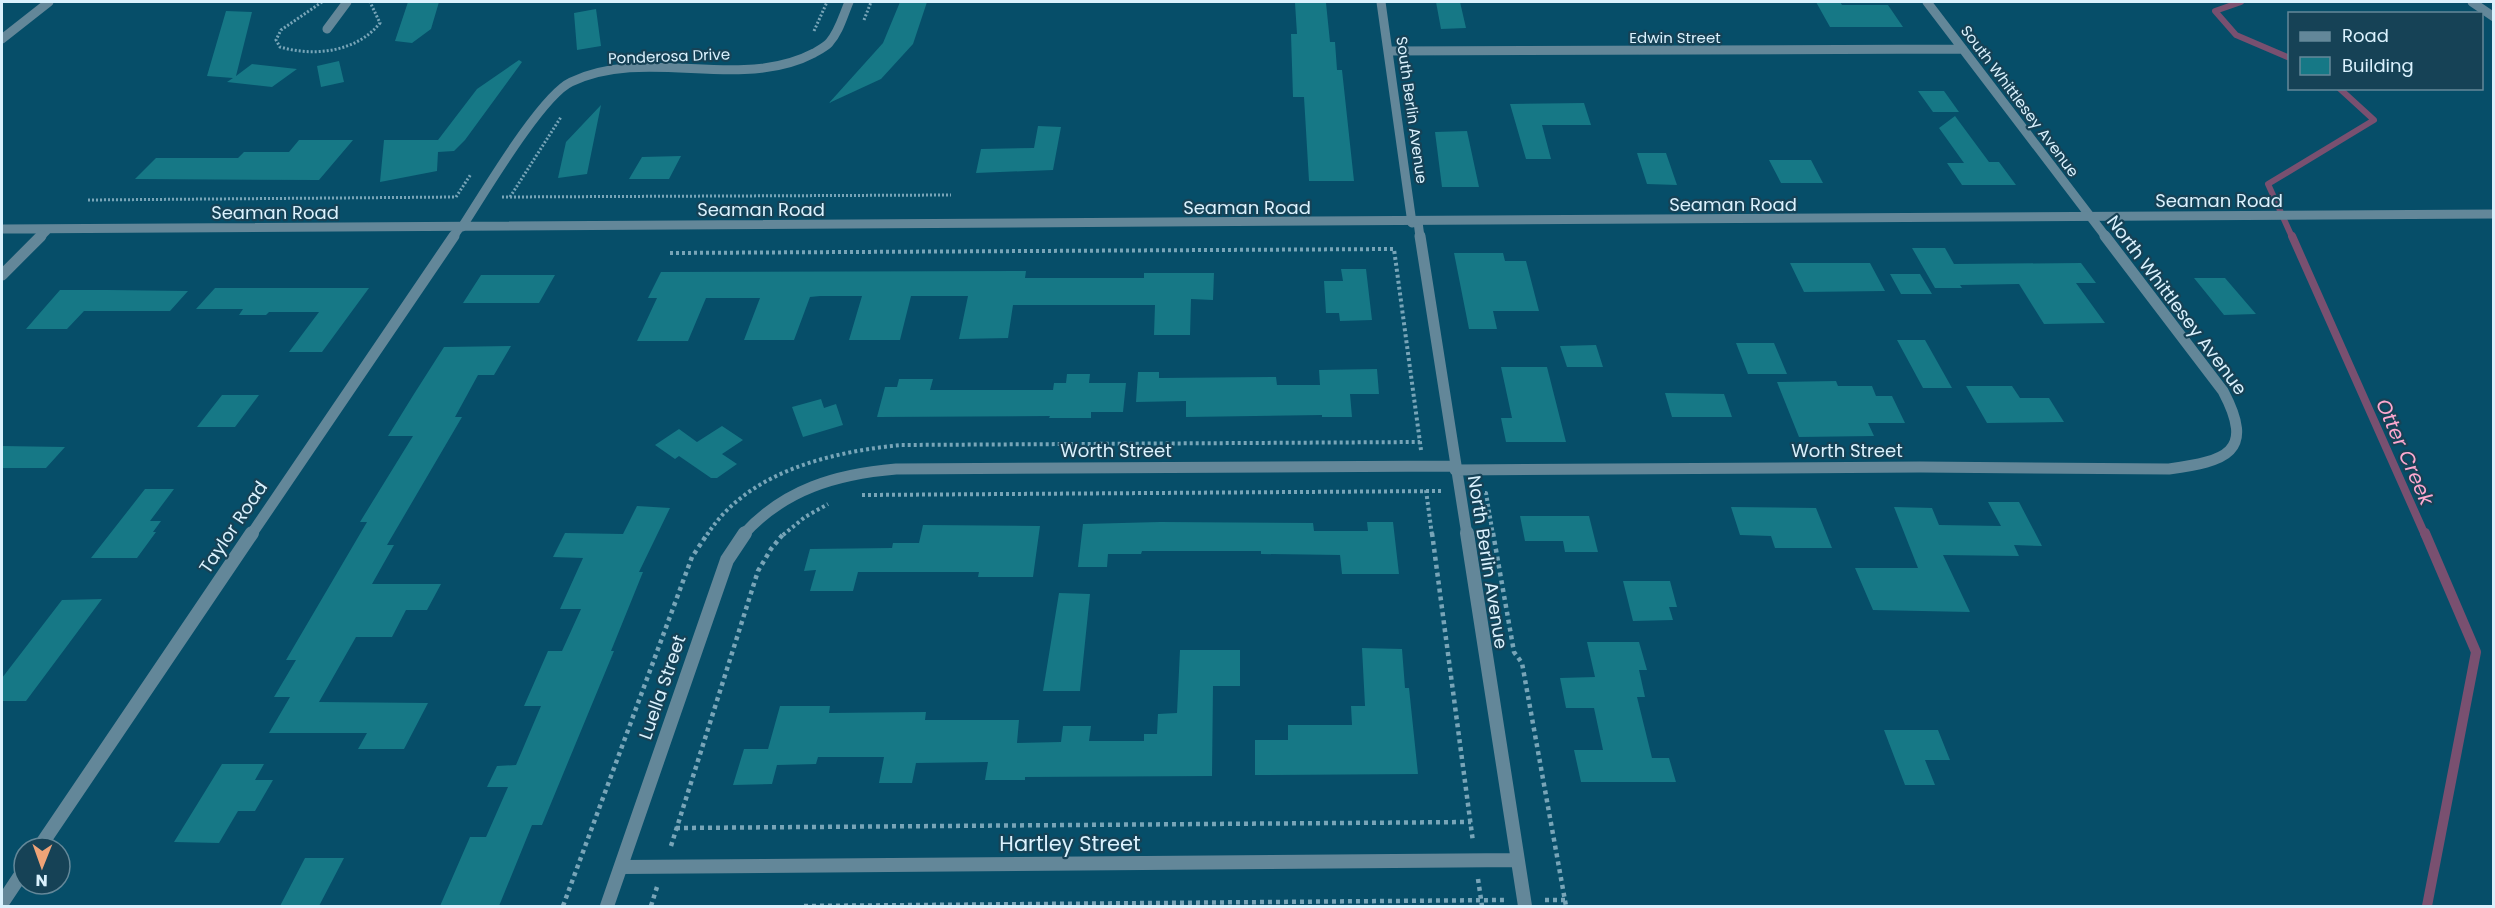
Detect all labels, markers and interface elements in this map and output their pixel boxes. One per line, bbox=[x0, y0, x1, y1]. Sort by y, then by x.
legend bbox=[2288, 12, 2483, 90]
street label: South Whittlesey Avenue bbox=[1956, 21, 2084, 181]
text: Road bbox=[2342, 23, 2389, 48]
street label: Edwin Street bbox=[1629, 27, 1721, 48]
street label: South Berlin Avenue bbox=[1391, 35, 1433, 185]
street label: Ponderosa Drive bbox=[608, 43, 730, 69]
text: Building bbox=[2342, 53, 2414, 78]
street label: Seaman Road bbox=[2155, 188, 2283, 213]
street label: Seaman Road bbox=[1669, 192, 1797, 217]
street label: Seaman Road bbox=[1183, 195, 1311, 220]
street label: Seaman Road bbox=[697, 197, 825, 222]
street label: Seaman Road bbox=[211, 200, 339, 225]
street label: North Whittlesey Avenue bbox=[2101, 210, 2253, 400]
water label: Otter Creek bbox=[2369, 394, 2442, 511]
street label: Worth Street bbox=[1060, 438, 1172, 463]
street label: Worth Street bbox=[1791, 438, 1903, 463]
street label: North Berlin Avenue bbox=[1462, 473, 1514, 651]
street label: Taylor Road bbox=[193, 476, 273, 578]
street label: Luella Street bbox=[632, 631, 692, 743]
street label: Hartley Street bbox=[999, 829, 1141, 858]
north arrow bbox=[12, 836, 72, 896]
text: N bbox=[36, 869, 48, 892]

